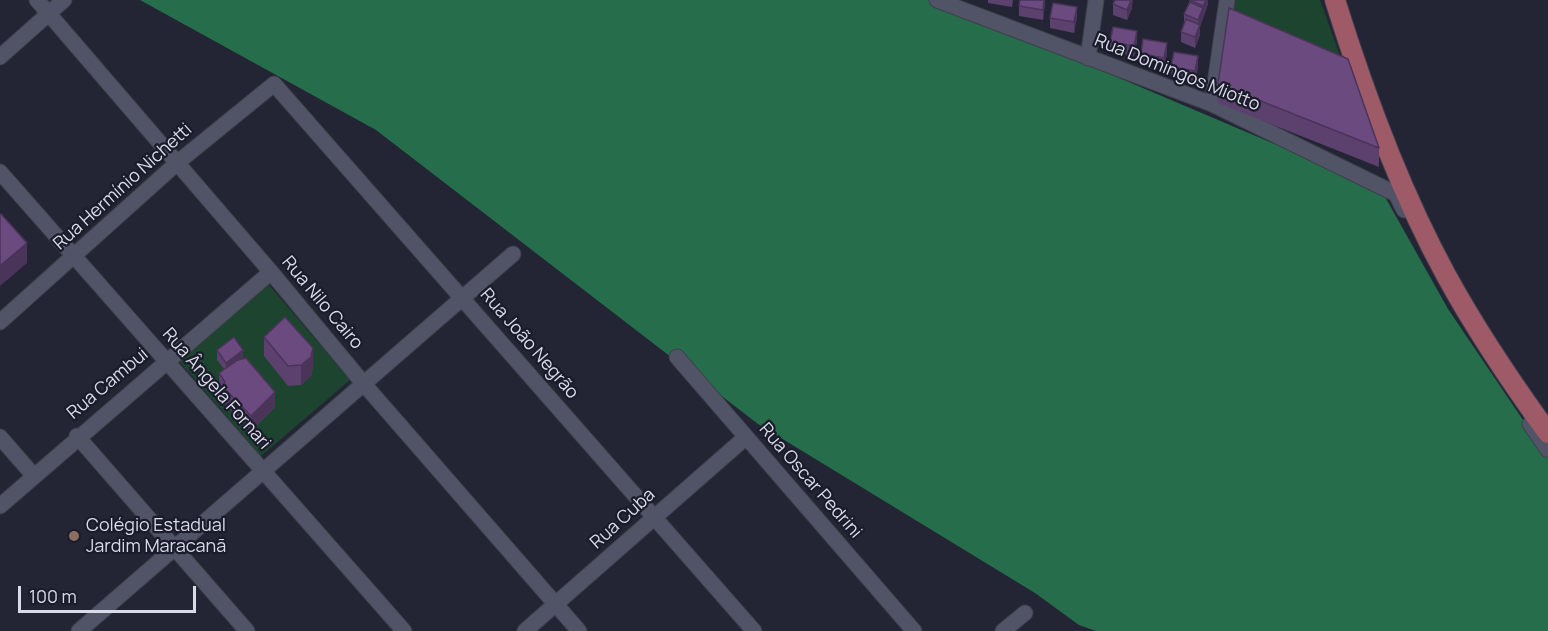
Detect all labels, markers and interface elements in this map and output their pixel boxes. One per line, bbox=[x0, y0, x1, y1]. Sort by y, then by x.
street label: Rua Domingos Miotto bbox=[1091, 30, 1263, 116]
street label: Rua Hermínio Nichetti bbox=[49, 119, 197, 255]
street label: Rua Nilo Cairo bbox=[277, 252, 367, 354]
street label: Rua João Negrão bbox=[475, 284, 583, 404]
street label: Rua Ângela Fornari bbox=[157, 324, 275, 454]
street label: Rua Cambui bbox=[63, 344, 153, 424]
street label: Rua Oscar Pedrini bbox=[754, 419, 866, 543]
street label: Rua Cuba bbox=[586, 484, 660, 554]
place label: Colégio Estadual Jardim Maracanã bbox=[86, 515, 226, 558]
marker: Colégio Estadual Jardim Maracanã bbox=[67, 529, 81, 543]
scale bar bbox=[21, 574, 200, 612]
text: 100 m bbox=[29, 584, 77, 608]

